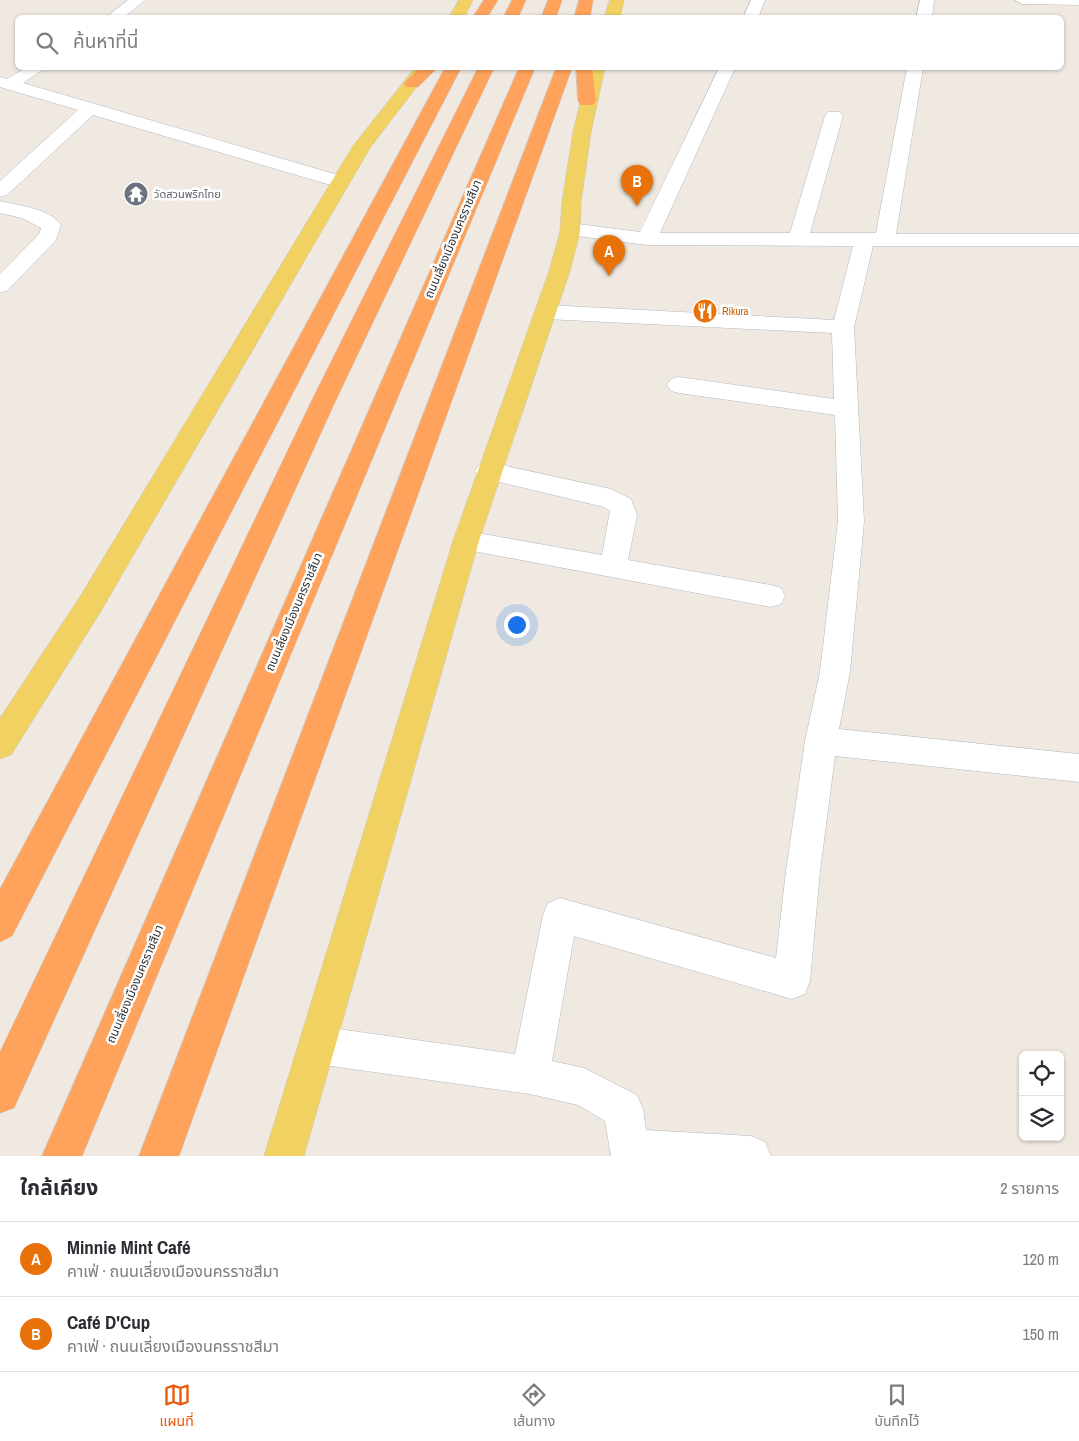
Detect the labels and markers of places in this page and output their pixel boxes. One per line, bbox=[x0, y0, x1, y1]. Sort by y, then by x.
pin: B bbox=[621, 165, 653, 206]
temple icon: วัดสวนพริกไทย bbox=[123, 181, 149, 207]
place label: วัดสวนพริกไทย bbox=[154, 187, 221, 201]
pin: A bbox=[593, 235, 625, 276]
restaurant icon: Rikura bbox=[692, 298, 718, 324]
place label: Rikura bbox=[722, 304, 749, 318]

